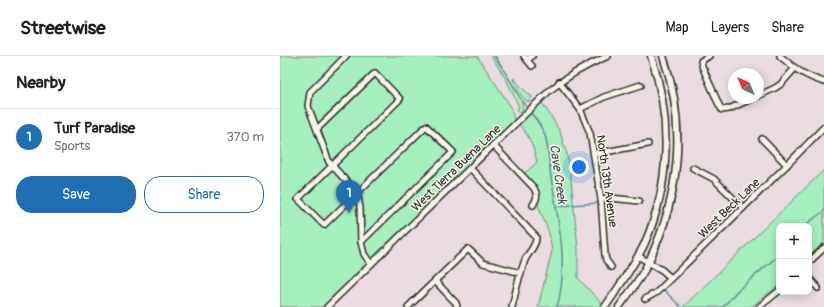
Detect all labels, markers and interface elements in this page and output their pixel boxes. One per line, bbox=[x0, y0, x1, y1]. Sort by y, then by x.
text: Streetwise bbox=[20, 16, 106, 40]
text: Map bbox=[666, 19, 689, 36]
text: Layers bbox=[711, 19, 749, 36]
text: Share bbox=[771, 19, 804, 36]
north arrow bbox=[728, 68, 764, 104]
text: Nearby bbox=[16, 72, 65, 93]
text: Turf Paradise bbox=[54, 119, 135, 138]
street label: West Tierra Buena Lane bbox=[408, 122, 504, 215]
text: 1 bbox=[26, 129, 32, 145]
text: 370 m bbox=[227, 129, 264, 145]
street label: North 13th Avenue bbox=[593, 134, 620, 228]
text: Sports bbox=[54, 138, 90, 154]
water label: Cave Creek bbox=[546, 143, 570, 206]
your location bbox=[569, 157, 589, 177]
street label: West Beck Lane bbox=[695, 175, 763, 242]
button: Save bbox=[16, 176, 136, 213]
button: Share bbox=[144, 176, 264, 213]
pin: 1 bbox=[336, 180, 362, 213]
map controls bbox=[776, 223, 812, 295]
button: + bbox=[776, 223, 812, 259]
button: − bbox=[776, 259, 812, 295]

